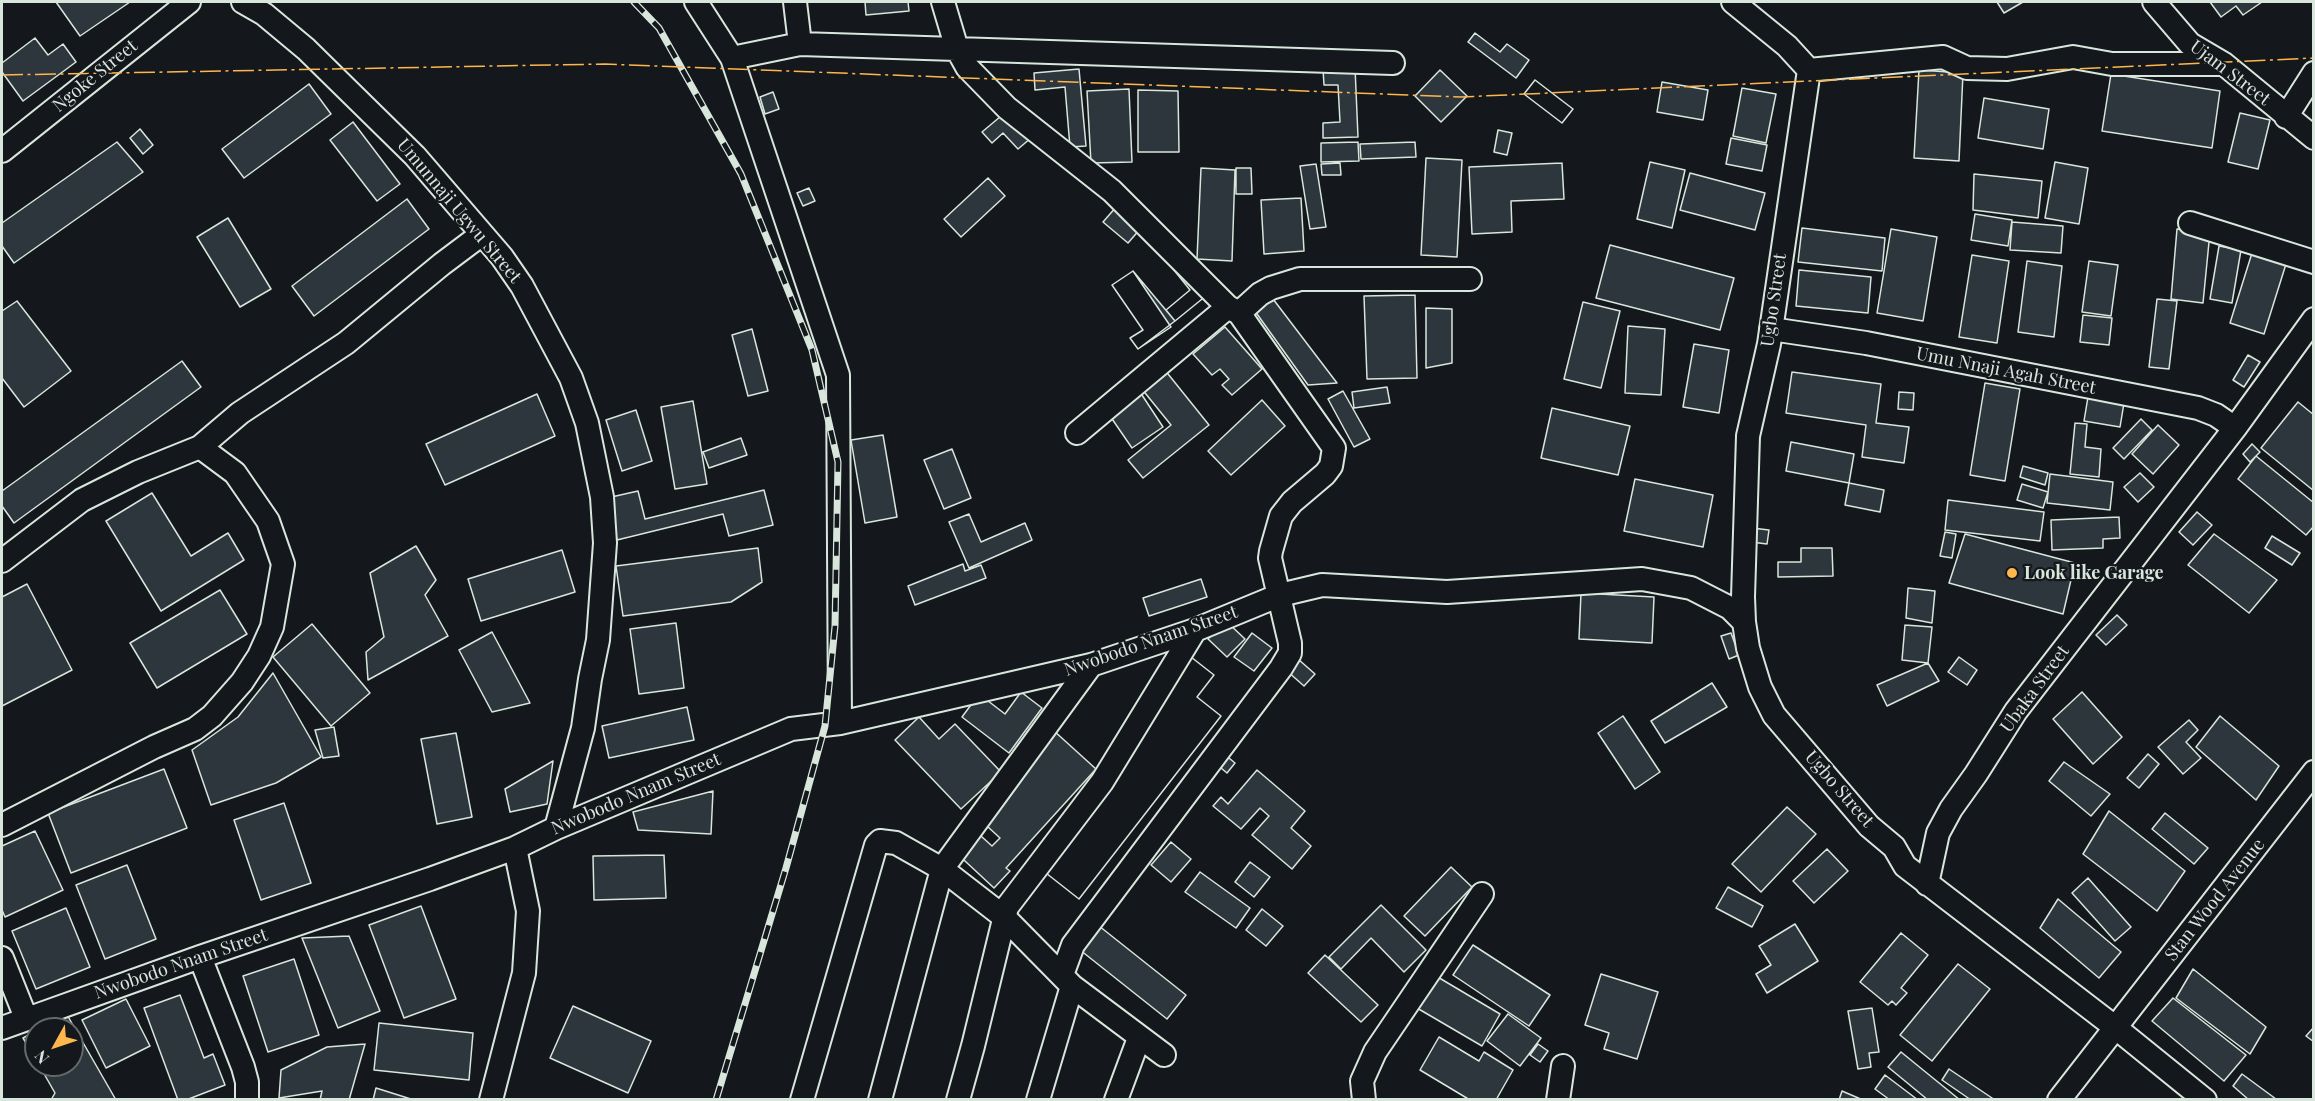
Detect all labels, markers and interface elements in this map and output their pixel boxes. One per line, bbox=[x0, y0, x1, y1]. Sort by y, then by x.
street label: Ngoke Street bbox=[48, 35, 142, 117]
street label: Ujam Street bbox=[2186, 36, 2274, 110]
street label: Umunnaji Ugwu Street bbox=[392, 134, 526, 288]
street label: Ugbo Street bbox=[1757, 252, 1791, 348]
street label: Umu Nnaji Agah Street bbox=[1914, 343, 2098, 399]
place label: Look like Garage bbox=[2024, 562, 2164, 584]
marker: Look like Garage bbox=[2005, 566, 2019, 580]
street label: Nwobodo Nnam Street bbox=[1062, 601, 1240, 681]
street label: Ubaka Street bbox=[1996, 641, 2074, 737]
street label: Ugbo Street bbox=[1800, 746, 1878, 832]
street label: Nwobodo Nnam Street bbox=[548, 749, 724, 839]
street label: Stan Wood Avenue bbox=[2160, 834, 2270, 966]
street label: Nwobodo Nnam Street bbox=[92, 924, 270, 1004]
north arrow bbox=[24, 1017, 84, 1077]
text: N bbox=[30, 1046, 53, 1069]

